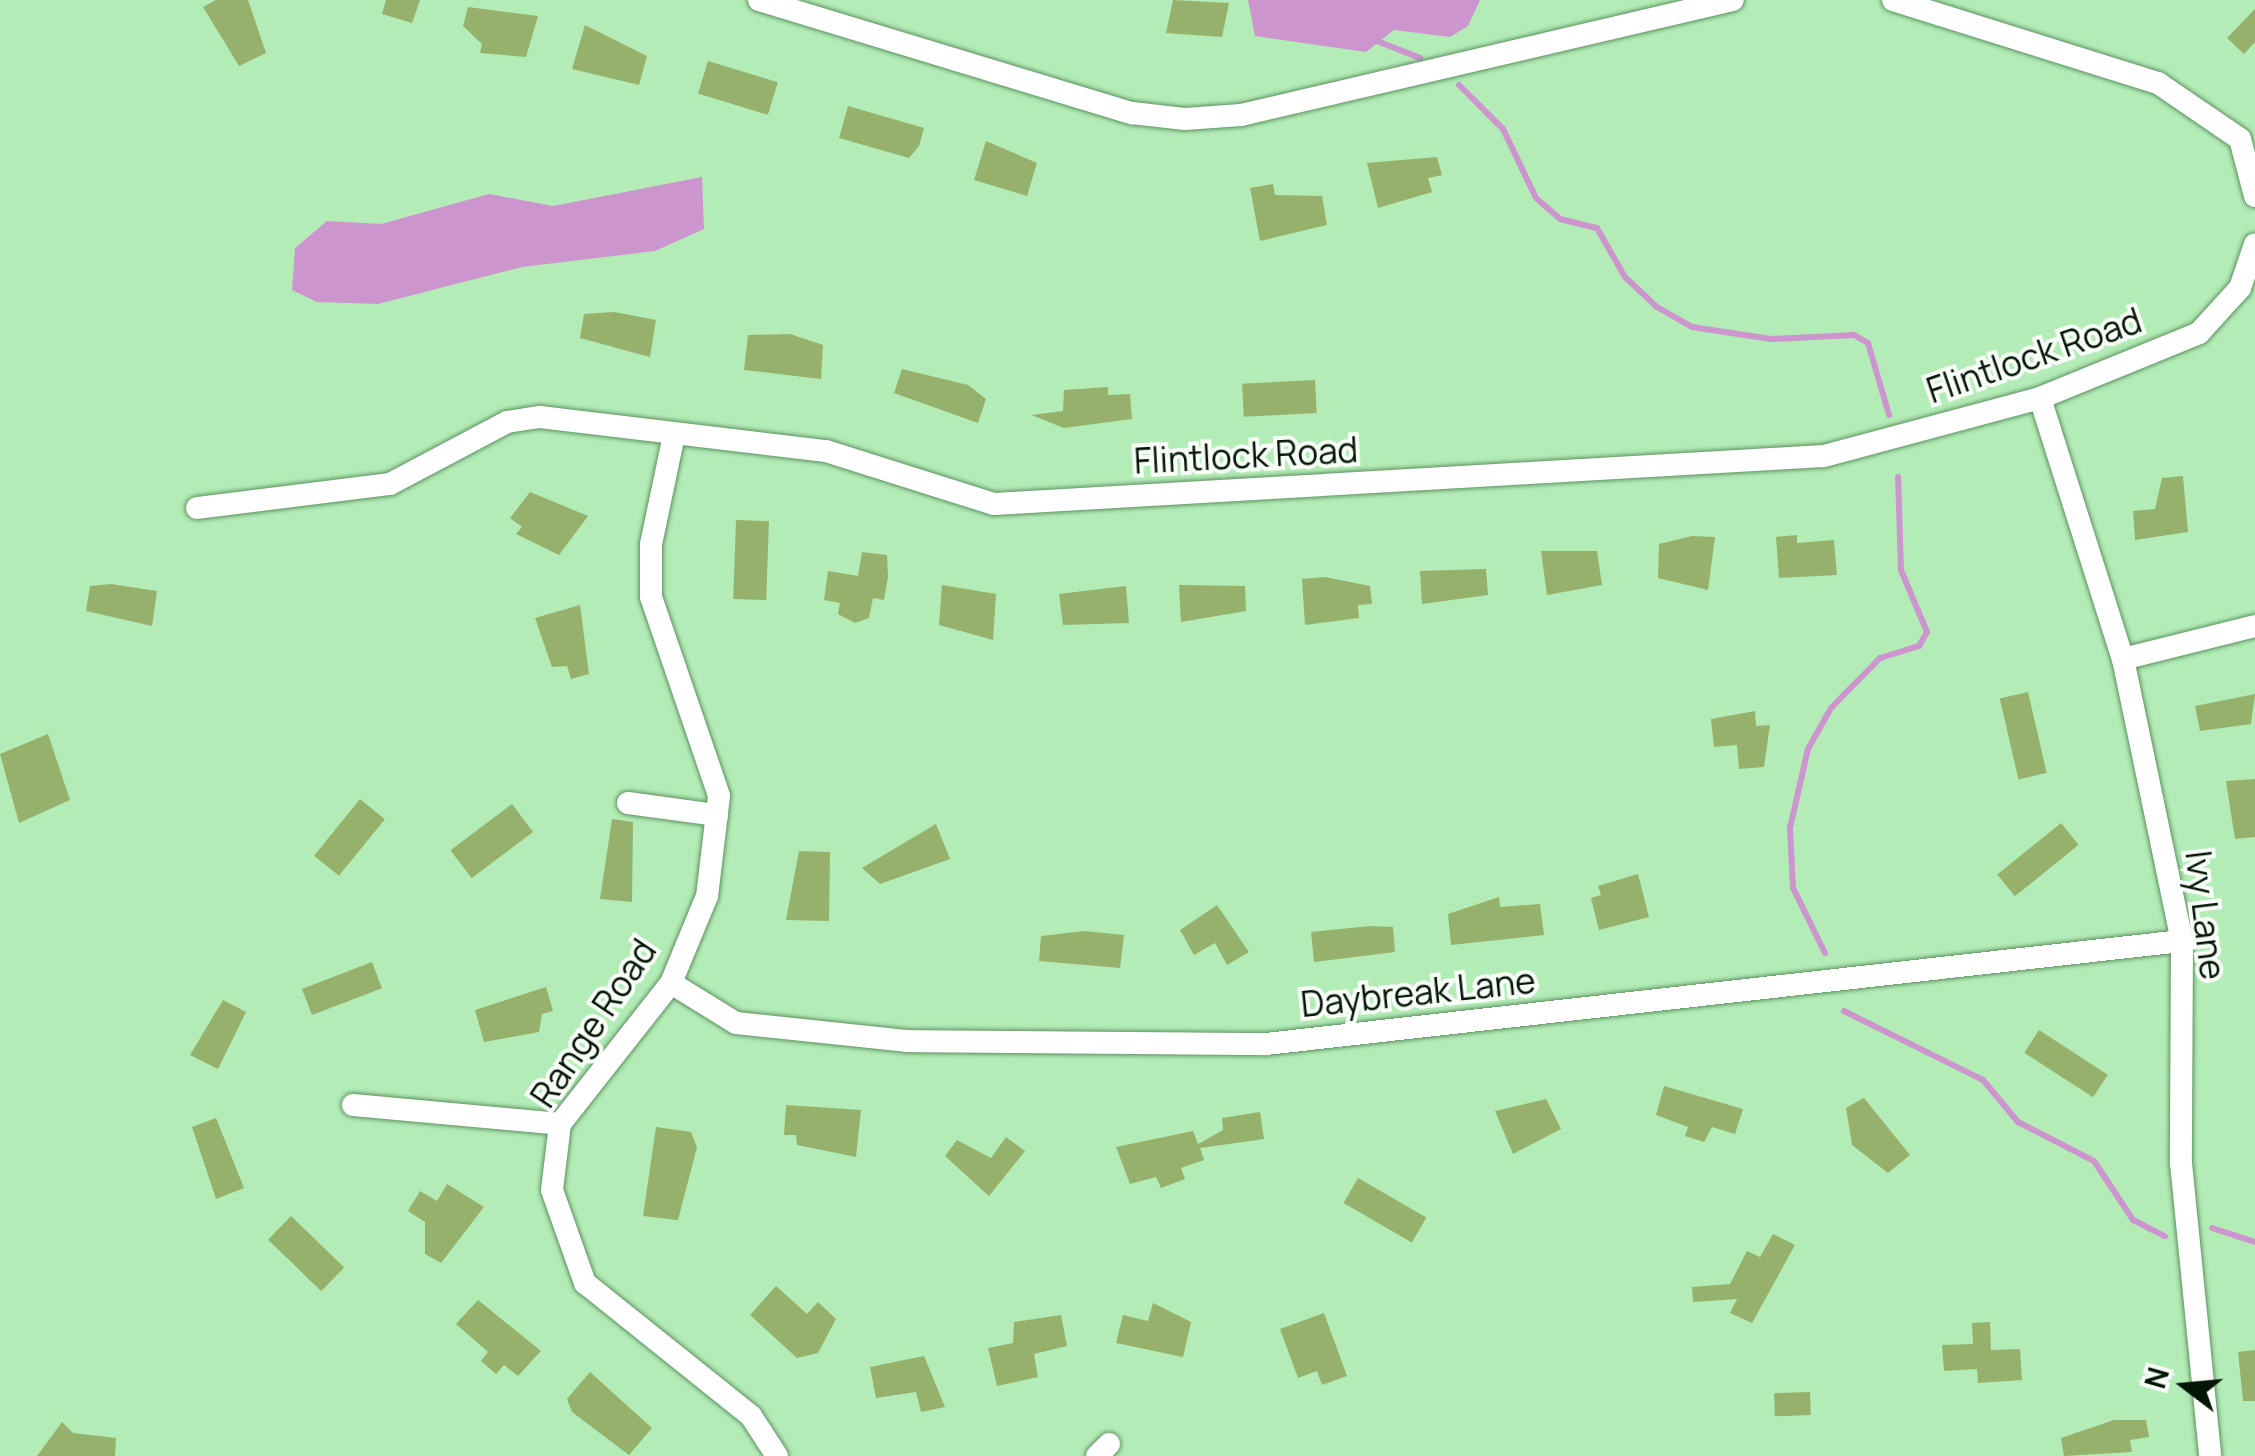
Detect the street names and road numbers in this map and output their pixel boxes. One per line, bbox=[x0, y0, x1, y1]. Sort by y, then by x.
street label: Flintlock Road bbox=[1921, 299, 2147, 411]
street label: Flintlock Road bbox=[1133, 428, 1359, 482]
street label: Ivy Lane bbox=[2177, 848, 2235, 982]
street label: Range Road bbox=[522, 931, 664, 1115]
street label: Daybreak Lane bbox=[1299, 959, 1537, 1025]

